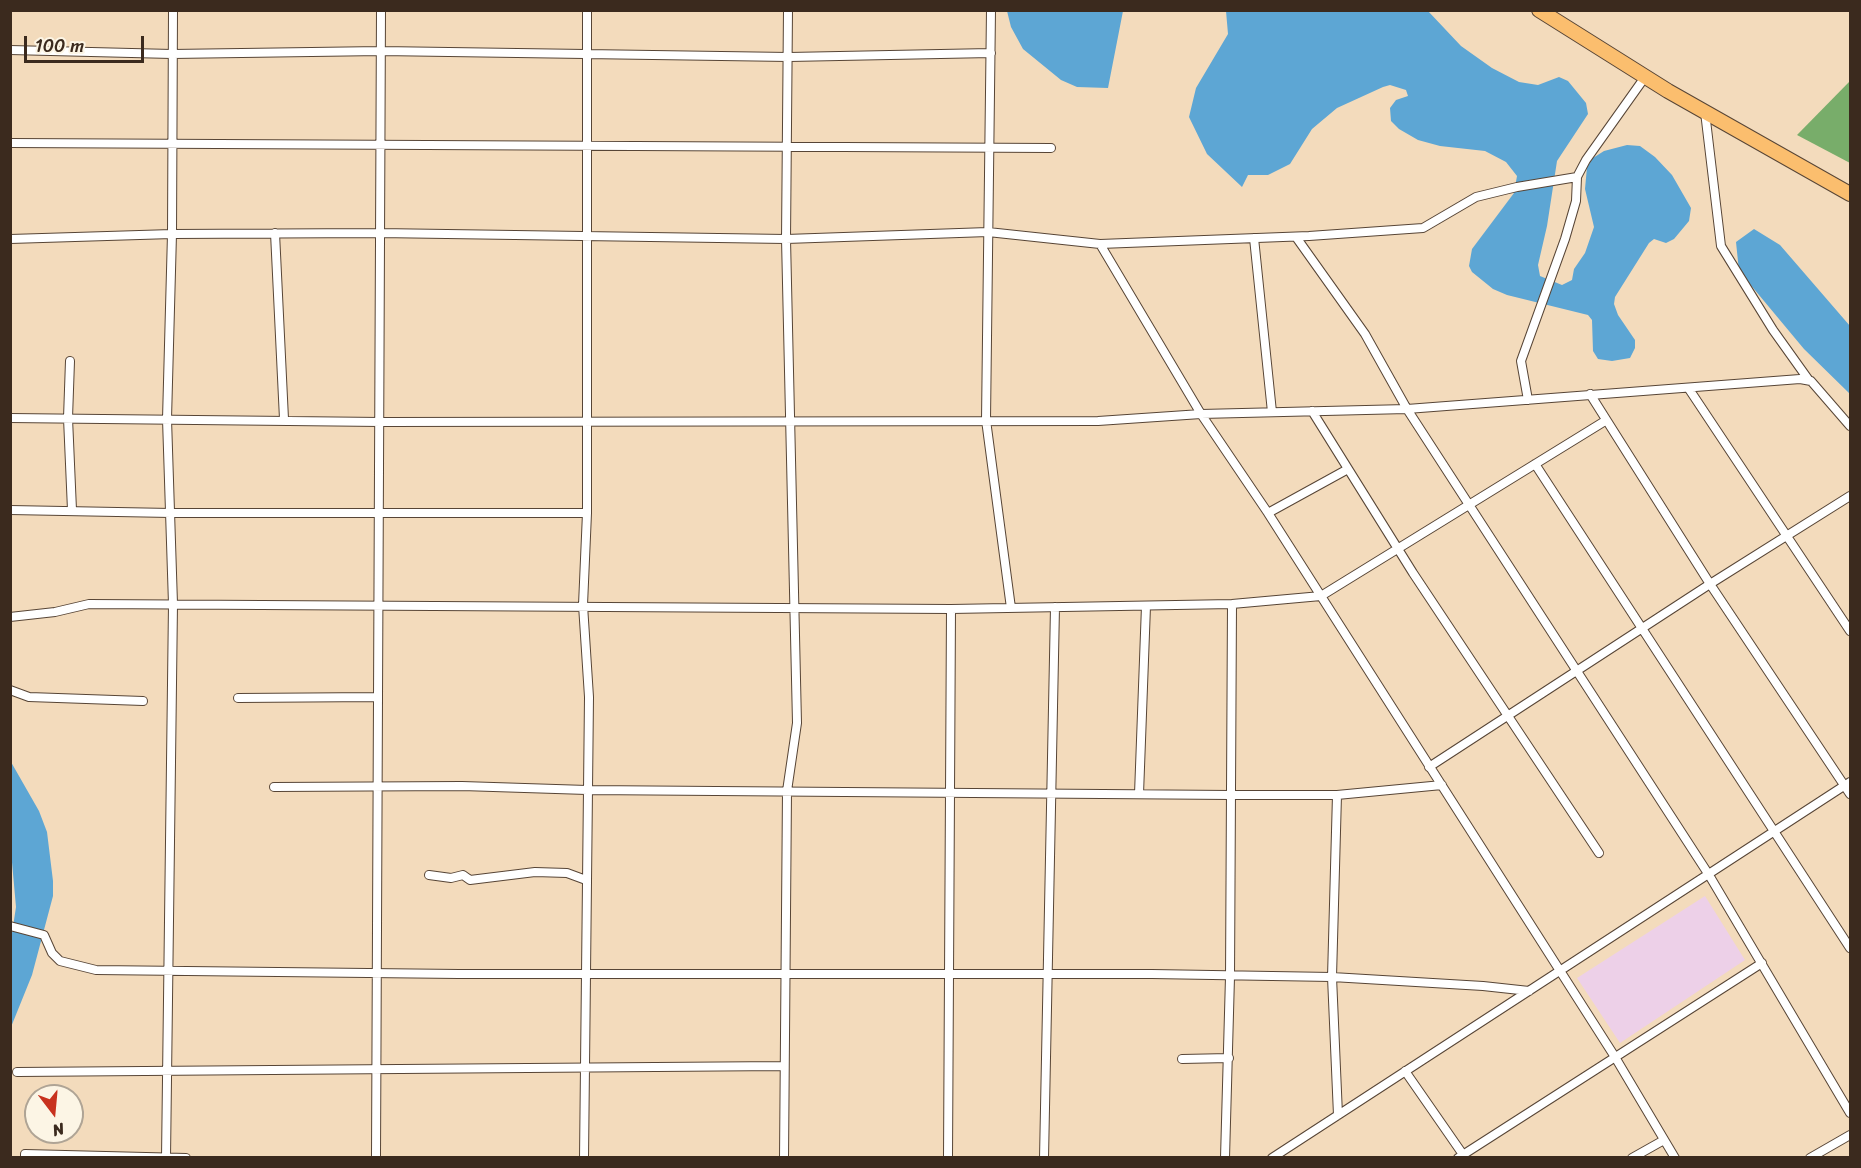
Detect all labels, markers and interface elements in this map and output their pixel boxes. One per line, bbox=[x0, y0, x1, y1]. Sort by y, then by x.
scale bar bbox=[27, 24, 147, 62]
text: 100 m bbox=[35, 30, 84, 62]
north arrow bbox=[24, 1084, 84, 1144]
text: N bbox=[49, 1114, 68, 1145]

